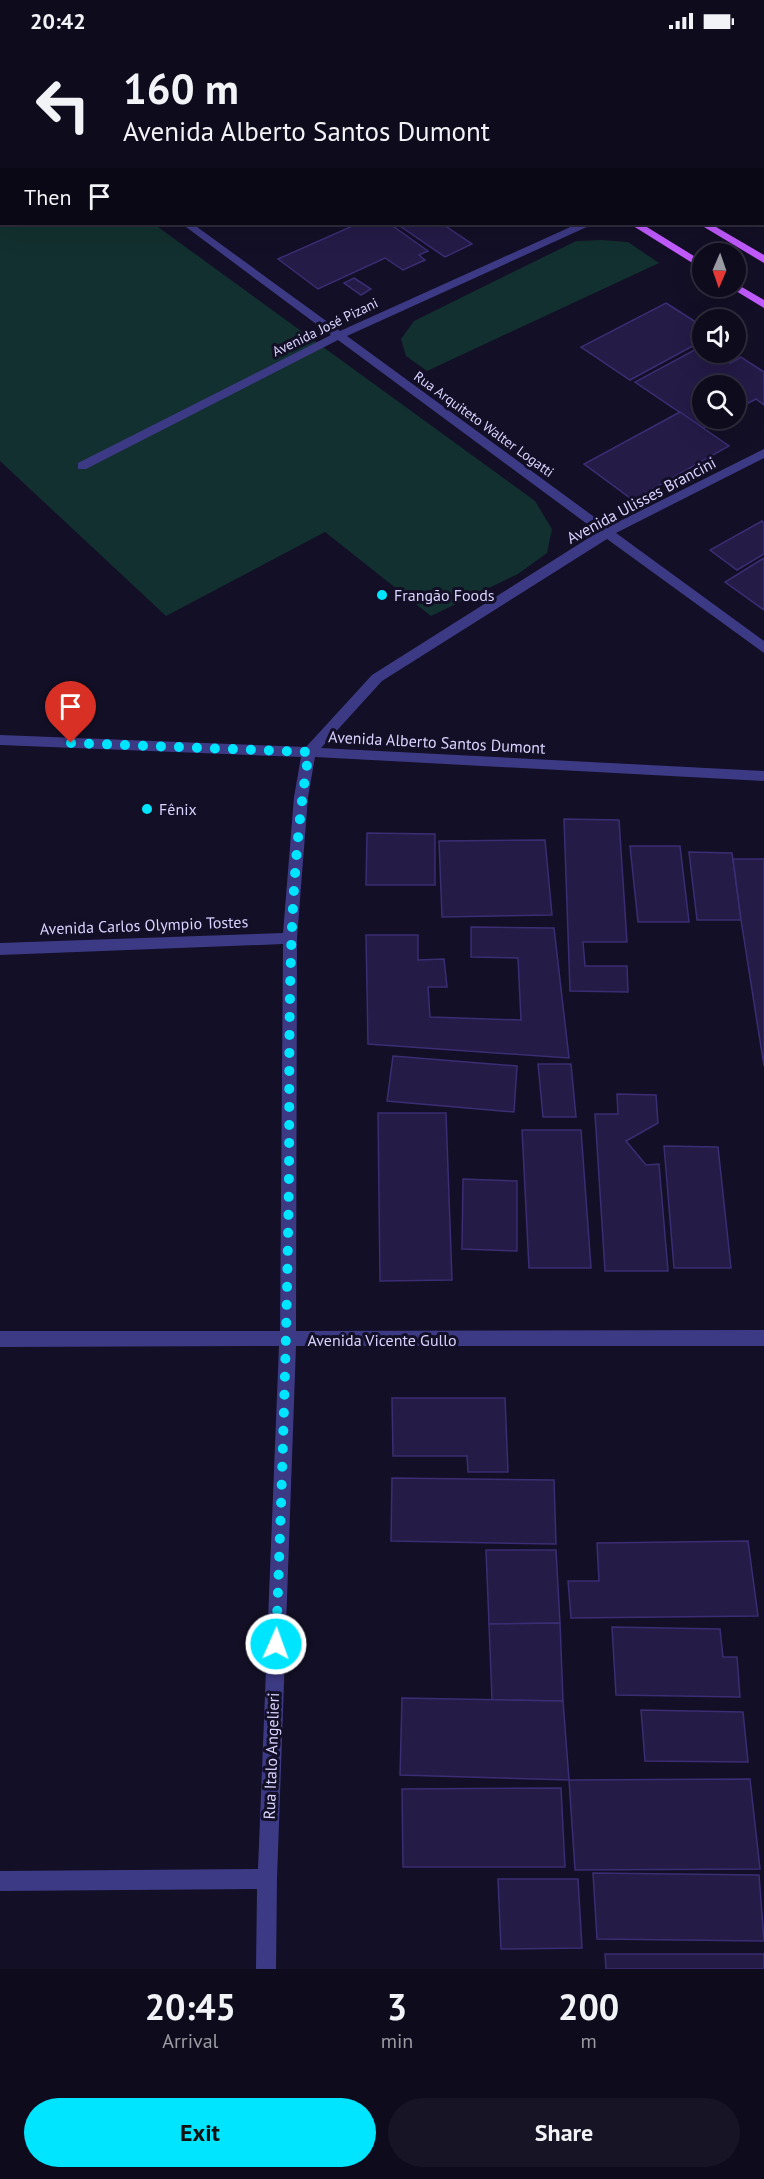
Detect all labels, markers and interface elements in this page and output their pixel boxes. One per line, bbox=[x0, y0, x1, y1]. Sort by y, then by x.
text: 20:42 bbox=[30, 7, 86, 35]
text: 160 m bbox=[123, 61, 239, 116]
icon: left bbox=[24, 66, 102, 144]
text: Avenida Alberto Santos Dumont bbox=[123, 114, 490, 148]
icon: arrive bbox=[83, 180, 116, 213]
text: Then bbox=[24, 183, 71, 211]
north arrow bbox=[692, 243, 746, 297]
map controls bbox=[692, 243, 746, 429]
street label: Avenida José Pizani bbox=[269, 294, 381, 360]
button: sound bbox=[692, 309, 746, 363]
street label: Rua Arquiteto Walter Logatti bbox=[410, 367, 558, 481]
button: search bbox=[692, 375, 746, 429]
street label: Avenida Ulisses Brancini bbox=[563, 452, 719, 548]
place label: Frangão Foods bbox=[394, 585, 495, 605]
marker: Frangão Foods bbox=[375, 588, 389, 602]
pin bbox=[45, 681, 96, 743]
icon: arrive bbox=[54, 690, 87, 723]
street label: Avenida Alberto Santos Dumont bbox=[328, 726, 547, 758]
place label: Fênix bbox=[159, 799, 197, 819]
marker: Fênix bbox=[140, 802, 154, 816]
street label: Avenida Carlos Olympio Tostes bbox=[39, 911, 249, 939]
street label: Avenida Vicente Gullo bbox=[308, 1330, 456, 1350]
position arrow bbox=[244, 1612, 308, 1676]
street label: Rua Italo Angelieri bbox=[259, 1692, 283, 1820]
text: 20:45 bbox=[145, 1983, 236, 2030]
text: 3 bbox=[387, 1983, 407, 2030]
text: 200 bbox=[558, 1983, 619, 2030]
text: Arrival bbox=[162, 2028, 218, 2054]
text: min bbox=[381, 2028, 413, 2054]
text: m bbox=[581, 2028, 597, 2054]
button: Exit bbox=[24, 2098, 376, 2167]
button: Share bbox=[388, 2098, 740, 2167]

